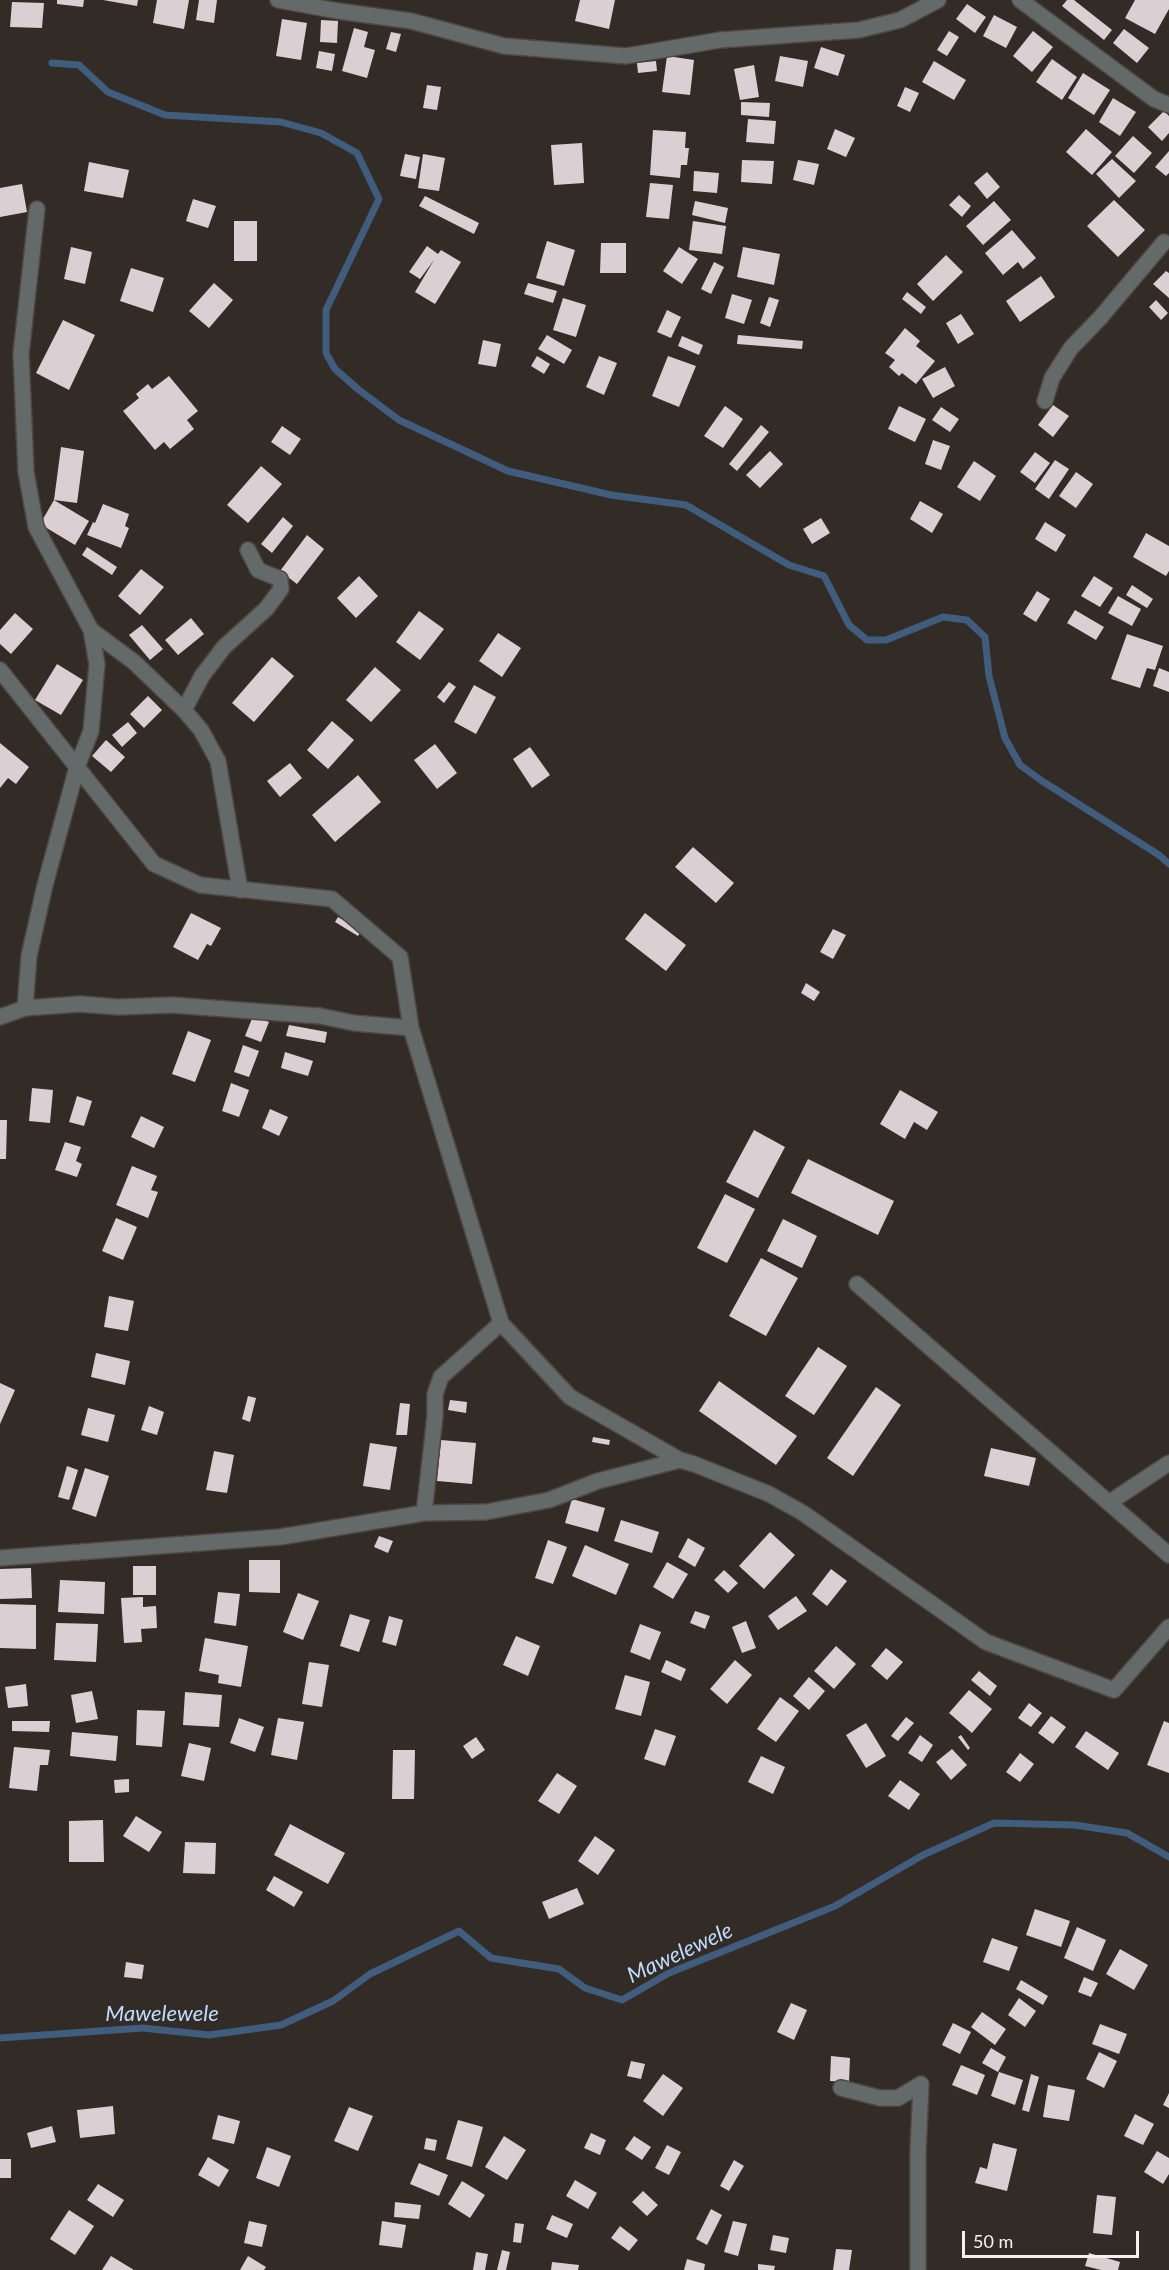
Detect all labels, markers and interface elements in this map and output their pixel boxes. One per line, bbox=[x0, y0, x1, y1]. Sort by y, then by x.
water label: Mawelewele bbox=[623, 1917, 737, 1989]
water label: Mawelewele bbox=[105, 2001, 219, 2027]
scale bar bbox=[965, 2219, 1142, 2257]
text: 50 m bbox=[973, 2230, 1013, 2252]

